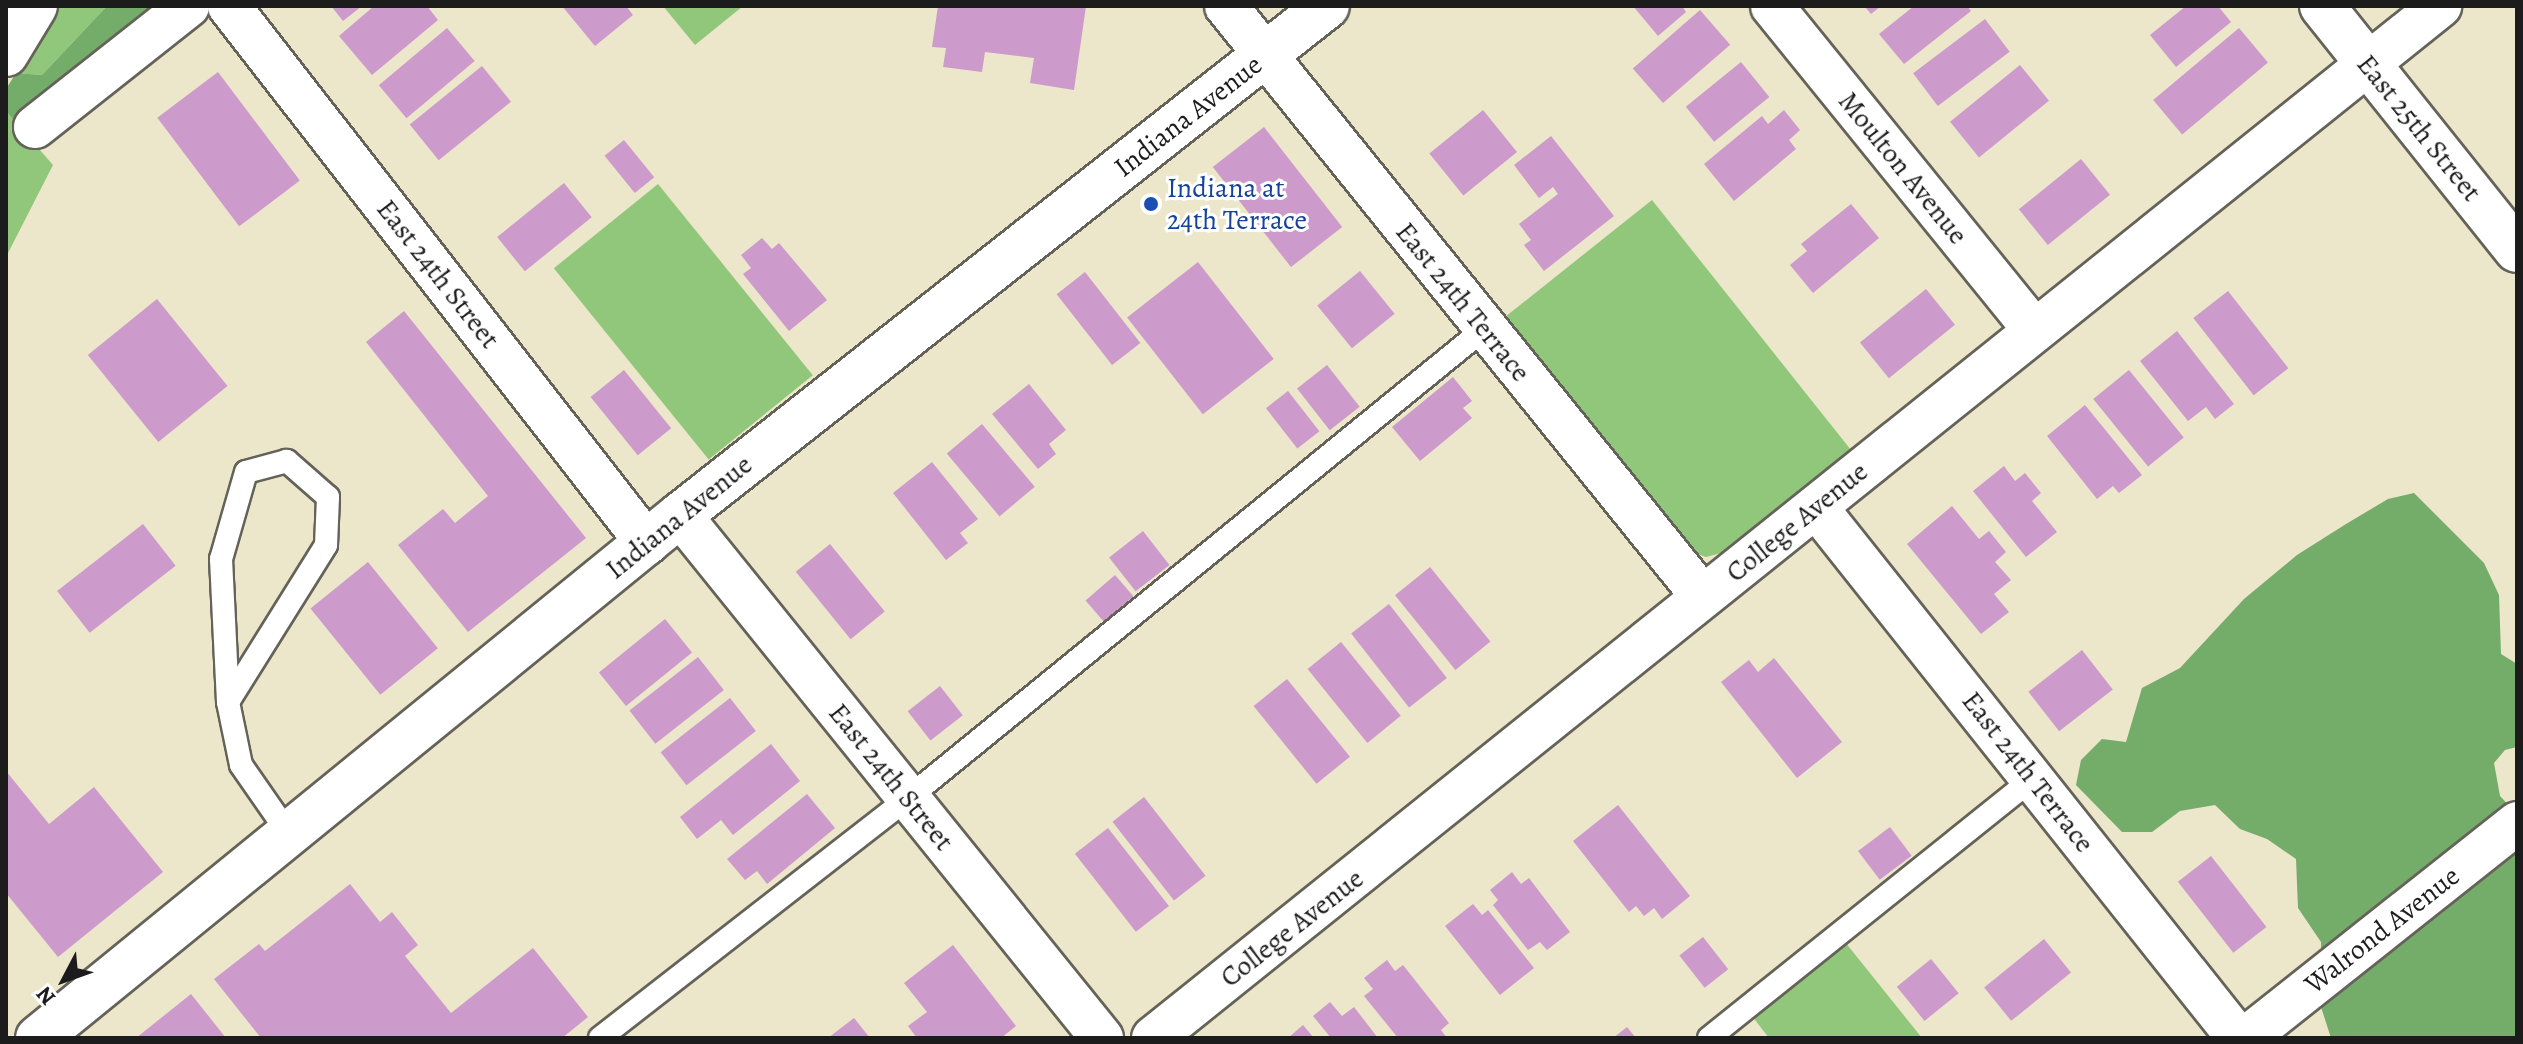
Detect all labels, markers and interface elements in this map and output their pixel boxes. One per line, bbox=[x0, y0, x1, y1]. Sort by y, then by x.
street label: Indiana Avenue bbox=[1107, 48, 1269, 184]
street label: East 25th Street bbox=[2350, 48, 2488, 208]
street label: Moulton Avenue bbox=[1831, 85, 1975, 251]
place label: Indiana at 24th Terrace bbox=[1167, 171, 1307, 237]
street label: East 24th Street bbox=[369, 193, 507, 355]
marker: Indiana at 24th Terrace bbox=[1142, 195, 1160, 213]
street label: East 24th Terrace bbox=[1389, 216, 1537, 388]
street label: Indiana Avenue bbox=[599, 448, 759, 586]
street label: College Avenue bbox=[1719, 455, 1875, 589]
street label: East 24th Terrace bbox=[1955, 685, 2101, 859]
street label: East 24th Street bbox=[821, 697, 961, 857]
street label: Walrond Avenue bbox=[2298, 859, 2466, 1001]
street label: College Avenue bbox=[1214, 862, 1370, 994]
north arrow bbox=[24, 940, 104, 1020]
text: N bbox=[29, 980, 62, 1012]

